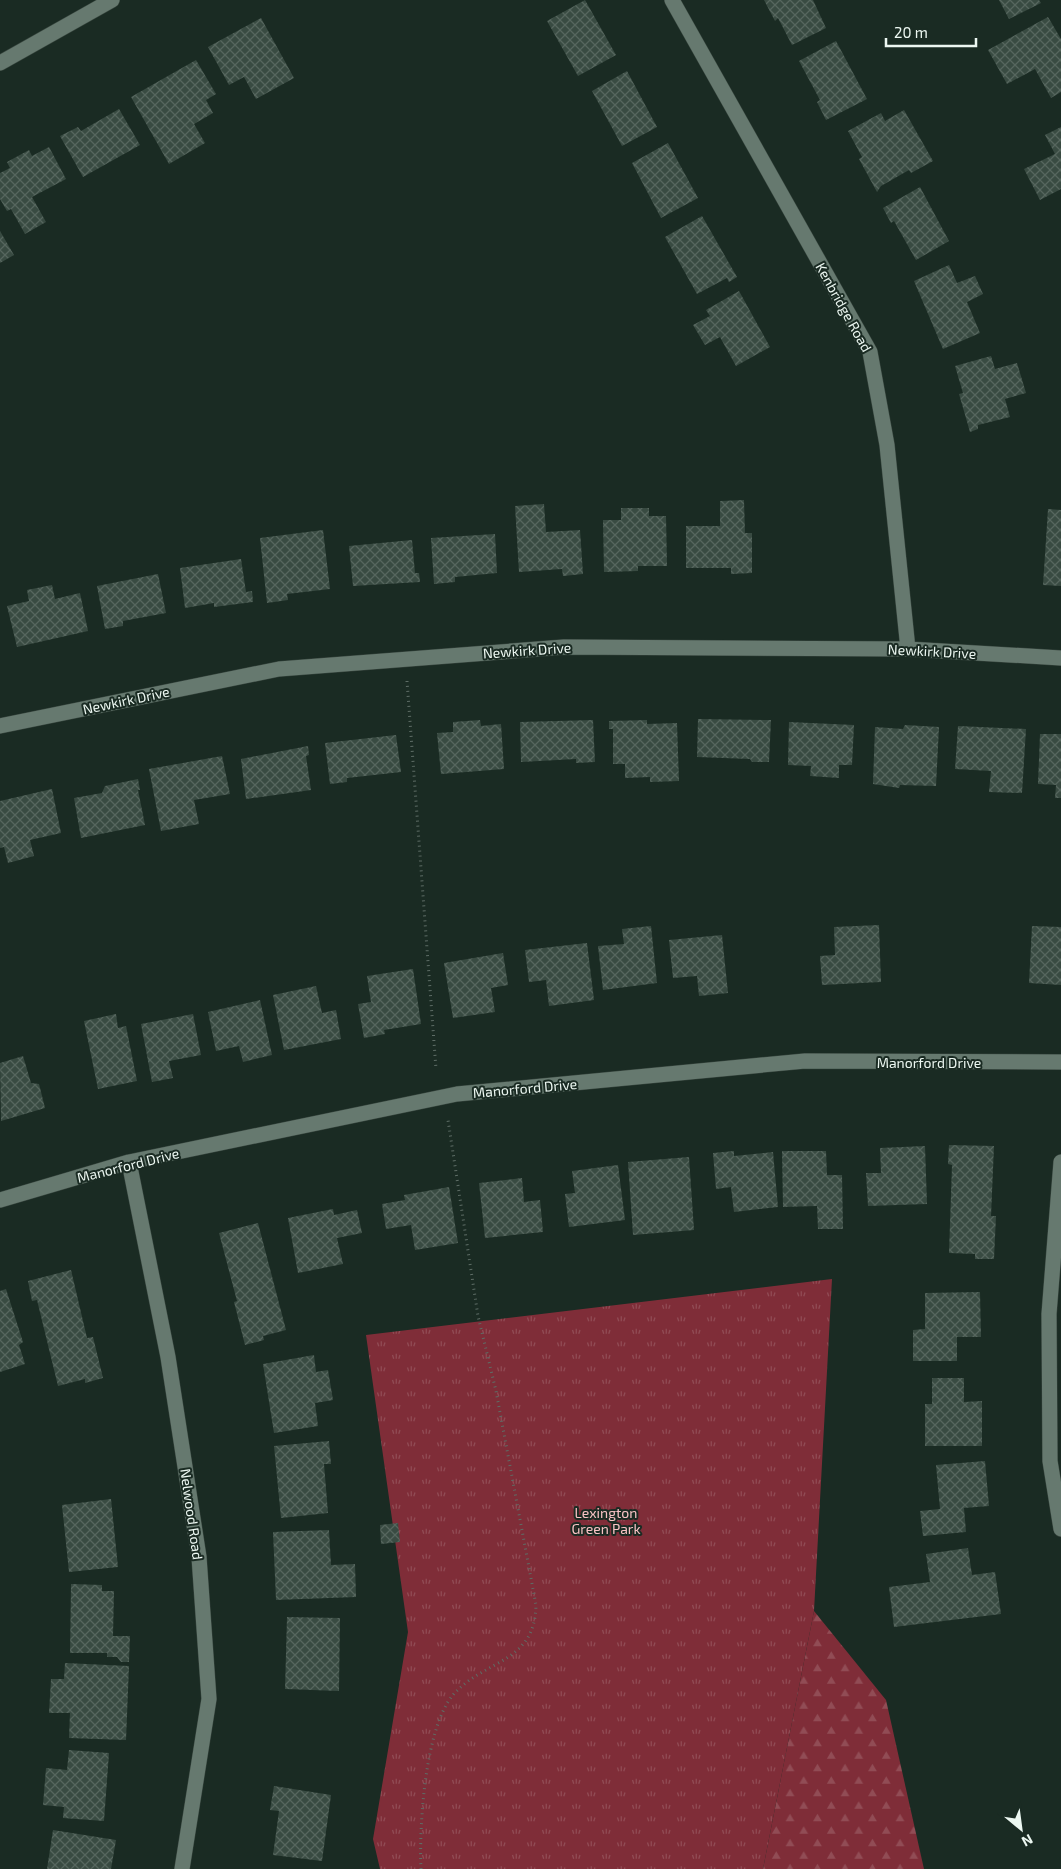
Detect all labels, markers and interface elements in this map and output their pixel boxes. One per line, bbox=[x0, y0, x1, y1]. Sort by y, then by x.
scale bar bbox=[886, 15, 976, 47]
text: 20 m bbox=[894, 23, 928, 41]
street label: Kenbridge Road bbox=[812, 259, 876, 355]
street label: Newkirk Drive bbox=[482, 638, 572, 662]
street label: Newkirk Drive bbox=[887, 640, 977, 662]
street label: Newkirk Drive bbox=[81, 682, 171, 718]
street label: Manorford Drive bbox=[877, 1054, 981, 1071]
street label: Manorford Drive bbox=[472, 1075, 578, 1101]
street label: Manorford Drive bbox=[75, 1144, 181, 1186]
street label: Nelwood Road bbox=[177, 1467, 207, 1561]
park label: Lexington Green Park bbox=[571, 1504, 641, 1537]
north arrow bbox=[996, 1804, 1046, 1854]
text: N bbox=[1019, 1831, 1036, 1851]

